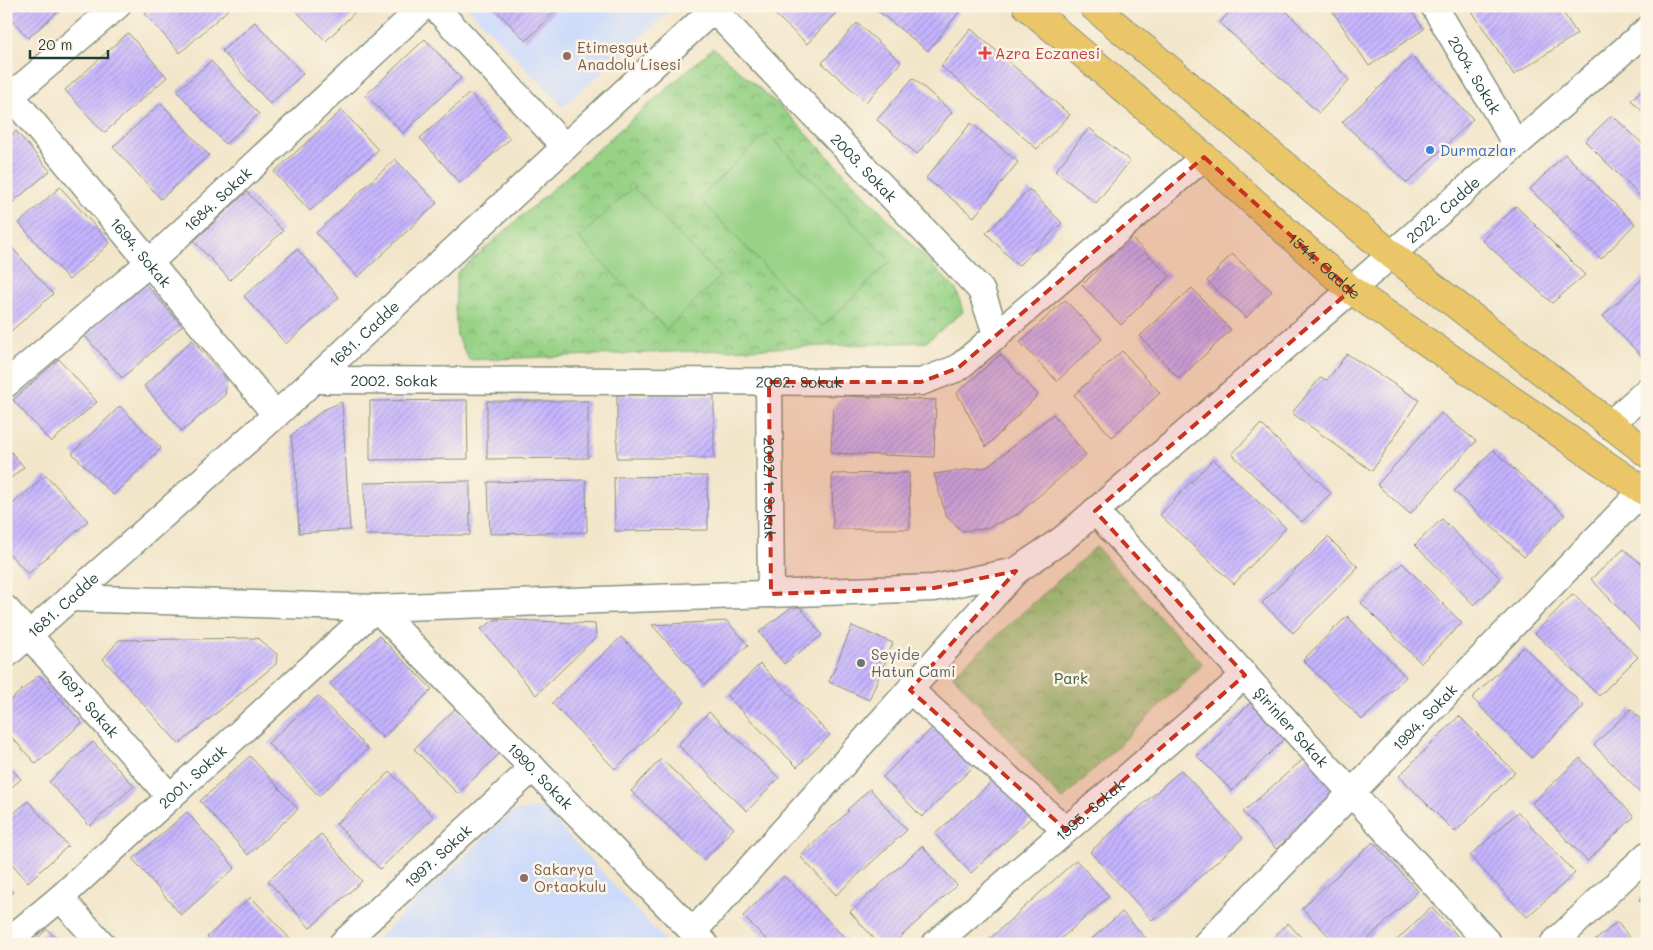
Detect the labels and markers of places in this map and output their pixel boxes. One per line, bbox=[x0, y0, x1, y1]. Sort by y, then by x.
place label: Etimesgut Anadolu Lisesi bbox=[577, 37, 681, 74]
place label: Azra Eczanesi bbox=[995, 43, 1100, 63]
marker: Azra Eczanesi bbox=[979, 47, 991, 59]
marker: Etimesgut Anadolu Lisesi bbox=[561, 50, 573, 62]
place label: Durmazlar bbox=[1440, 140, 1516, 160]
marker: Durmazlar bbox=[1424, 144, 1436, 156]
place label: Seyide Hatun Cami bbox=[871, 644, 956, 681]
marker: Seyide Hatun Cami bbox=[855, 657, 867, 669]
place label: Sakarya Ortaokulu bbox=[534, 859, 606, 896]
marker: Sakarya Ortaokulu bbox=[518, 872, 530, 884]

